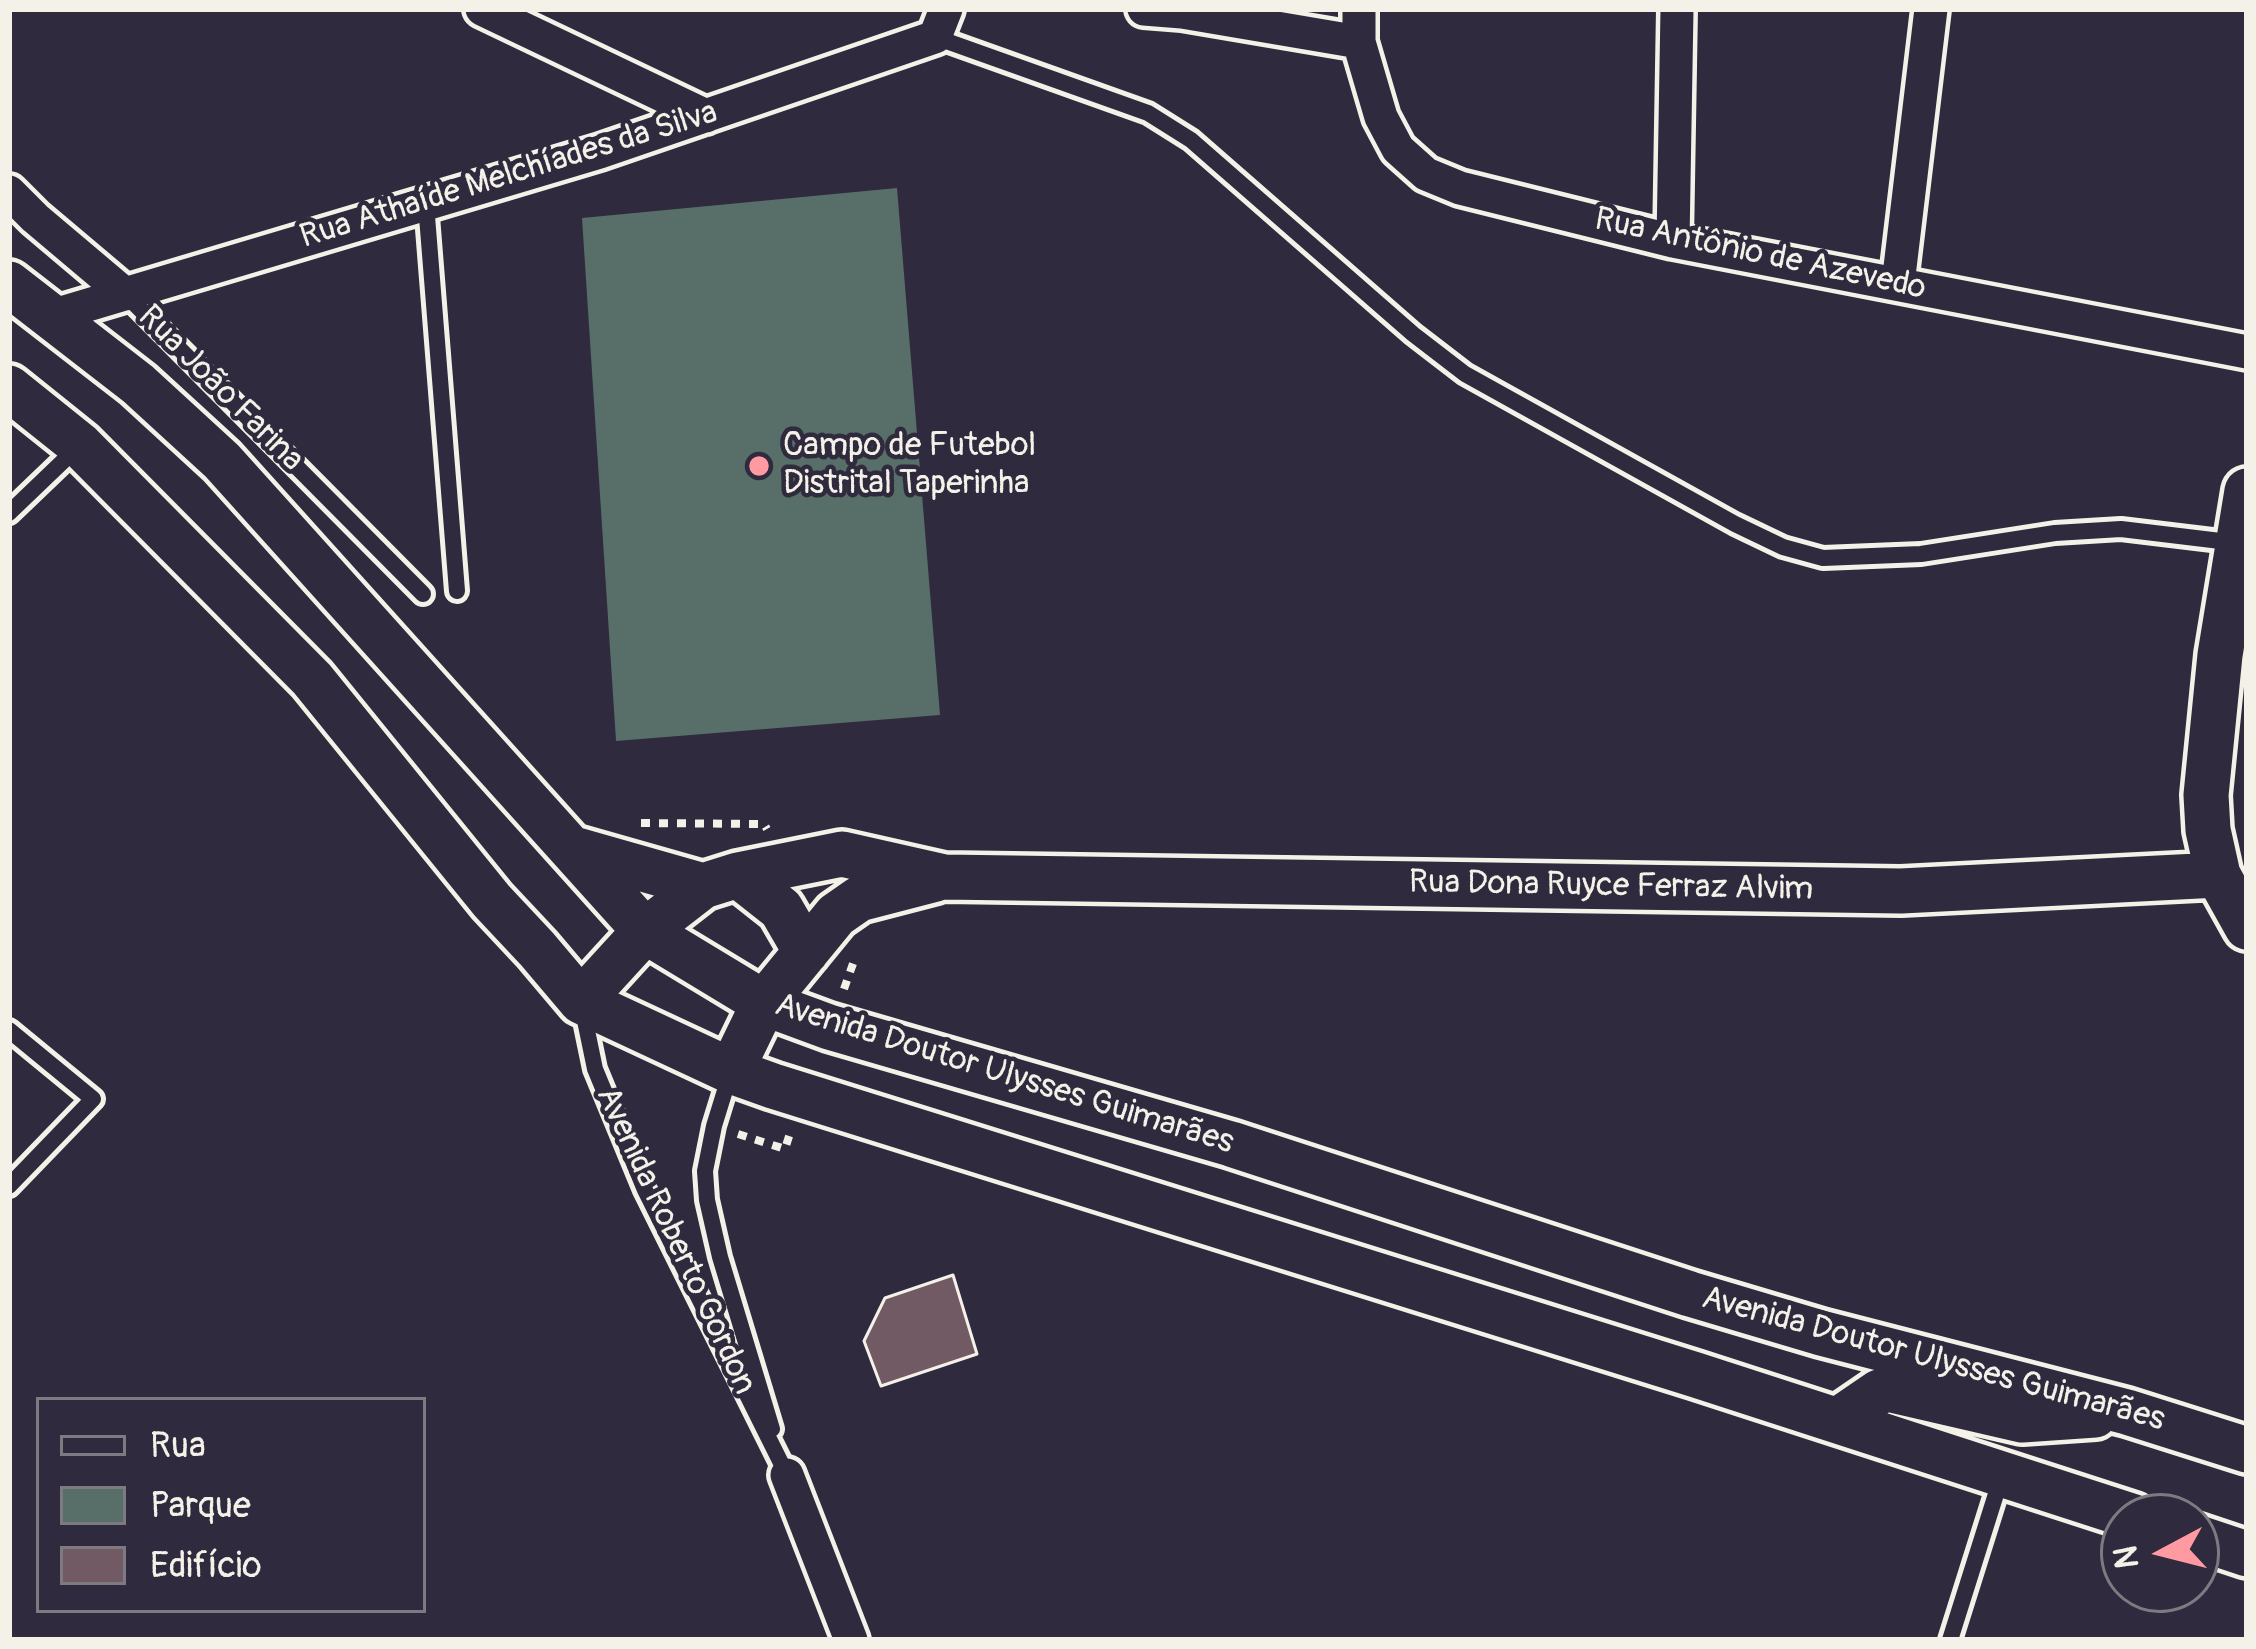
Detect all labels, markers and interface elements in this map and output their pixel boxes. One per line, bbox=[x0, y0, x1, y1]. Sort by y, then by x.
street label: Rua Athaíde Melchíades da Silva bbox=[296, 94, 722, 258]
street label: Rua Antônio de Azevedo bbox=[1591, 201, 1929, 309]
street label: Rua João Farina bbox=[129, 298, 311, 480]
place label: Campo de Futebol Distrital Taperinha bbox=[783, 427, 1036, 505]
marker: Campo de Futebol Distrital Taperinha bbox=[746, 453, 772, 479]
street label: Rua Dona Ruyce Ferraz Alvim bbox=[1408, 864, 1814, 910]
street label: Avenida Doutor Ulysses Guimarães bbox=[770, 986, 1238, 1164]
street label: Avenida Roberto Gordon bbox=[586, 1081, 764, 1401]
street label: Avenida Doutor Ulysses Guimarães bbox=[1697, 1279, 2169, 1441]
legend bbox=[36, 1397, 426, 1613]
text: Rua bbox=[150, 1423, 206, 1468]
text: Parque bbox=[150, 1483, 251, 1528]
north arrow bbox=[2100, 1493, 2220, 1613]
text: Edifício bbox=[150, 1543, 262, 1588]
text: N bbox=[2105, 1544, 2148, 1571]

